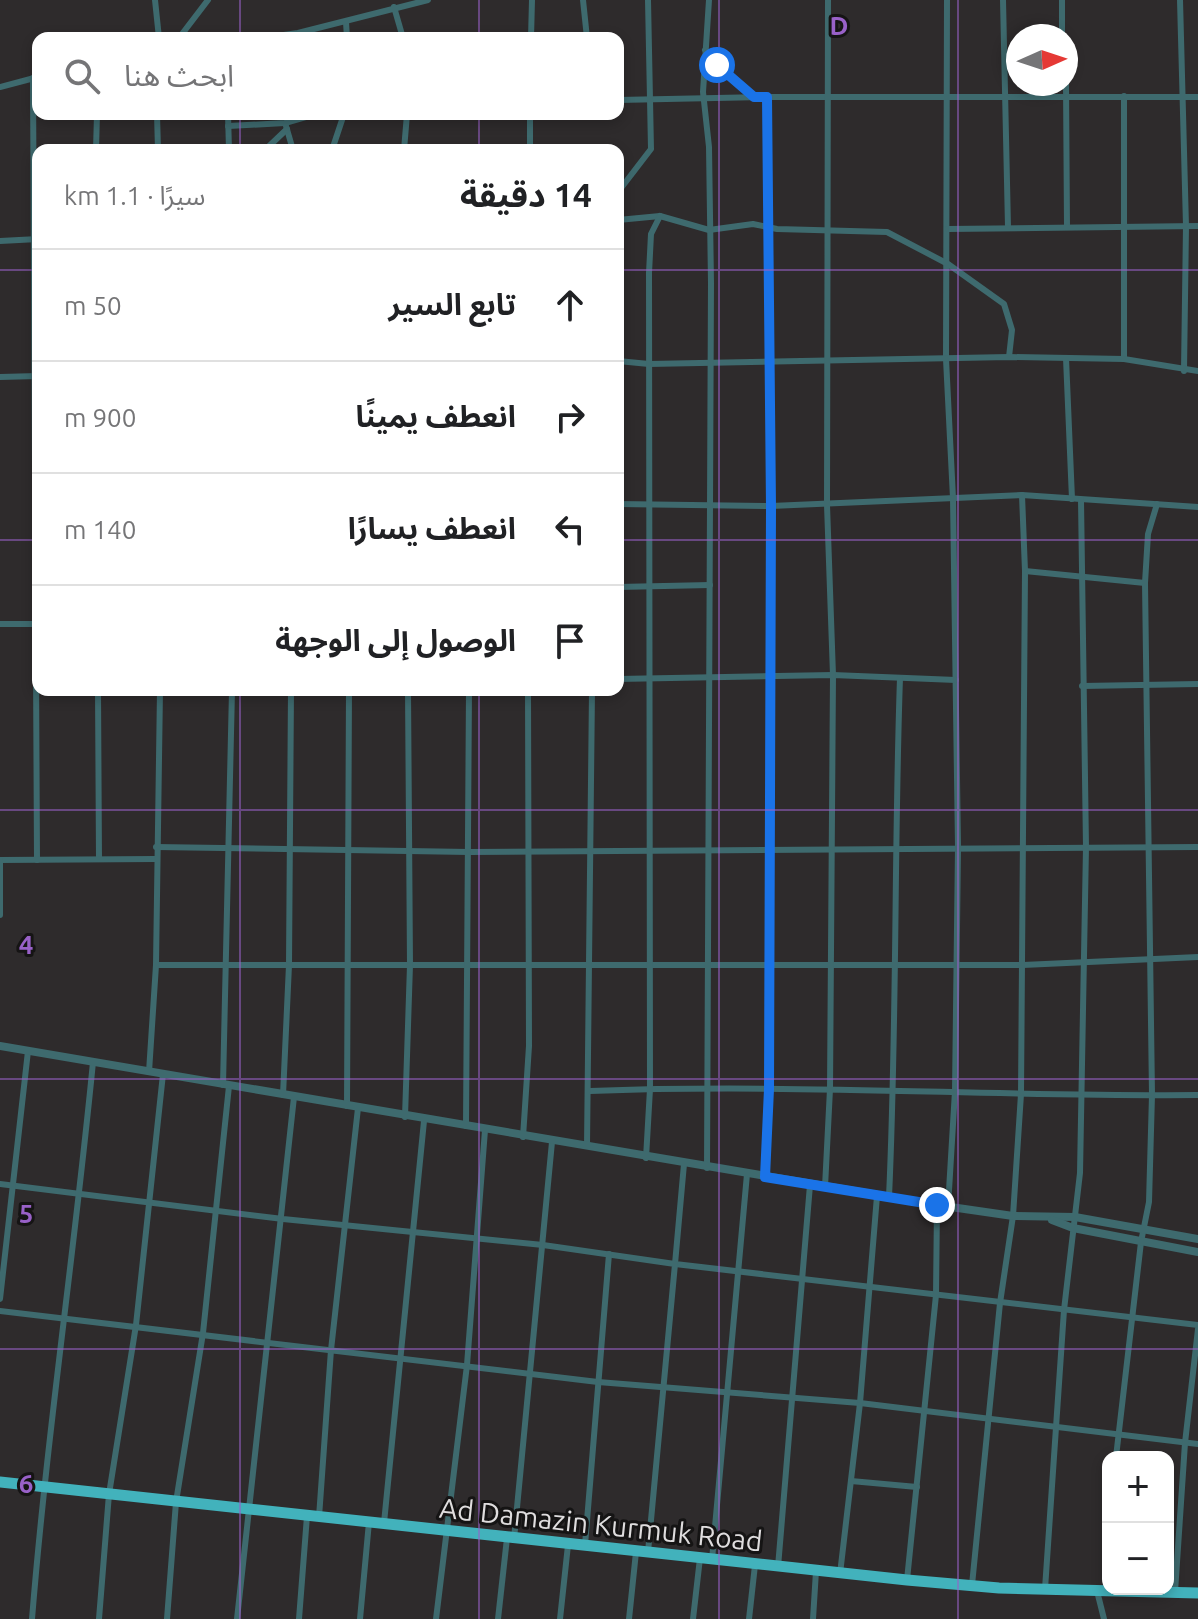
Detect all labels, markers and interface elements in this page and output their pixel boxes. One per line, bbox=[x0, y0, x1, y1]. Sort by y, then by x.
text: D bbox=[830, 11, 848, 40]
north arrow bbox=[1006, 24, 1078, 96]
search box bbox=[32, 32, 624, 120]
route start bbox=[699, 47, 735, 83]
icon: search bbox=[60, 54, 104, 98]
text: ابحث هنا bbox=[124, 58, 234, 92]
text: 14 دقيقة bbox=[460, 175, 592, 213]
text: سيرًا · 1.1 km bbox=[64, 181, 206, 210]
icon: ahead bbox=[548, 283, 592, 327]
text: تابع السير bbox=[389, 287, 516, 321]
text: 50 m bbox=[64, 291, 122, 320]
icon: right bbox=[548, 395, 592, 439]
text: انعطف يمينًا bbox=[356, 399, 516, 433]
text: 900 m bbox=[64, 403, 136, 432]
icon: left bbox=[548, 507, 592, 551]
text: انعطف يسارًا bbox=[348, 511, 516, 545]
text: 140 m bbox=[64, 515, 136, 544]
icon: arrive bbox=[548, 619, 592, 663]
text: الوصول إلى الوجهة bbox=[275, 623, 516, 657]
text: 4 bbox=[19, 930, 33, 959]
route end bbox=[919, 1187, 955, 1223]
text: 5 bbox=[19, 1199, 33, 1228]
map controls bbox=[1102, 1451, 1174, 1595]
button: + bbox=[1102, 1451, 1174, 1523]
text: 6 bbox=[19, 1469, 33, 1498]
street label: Ad Damazin Kurmuk Road bbox=[438, 1492, 764, 1556]
button: − bbox=[1102, 1523, 1174, 1595]

